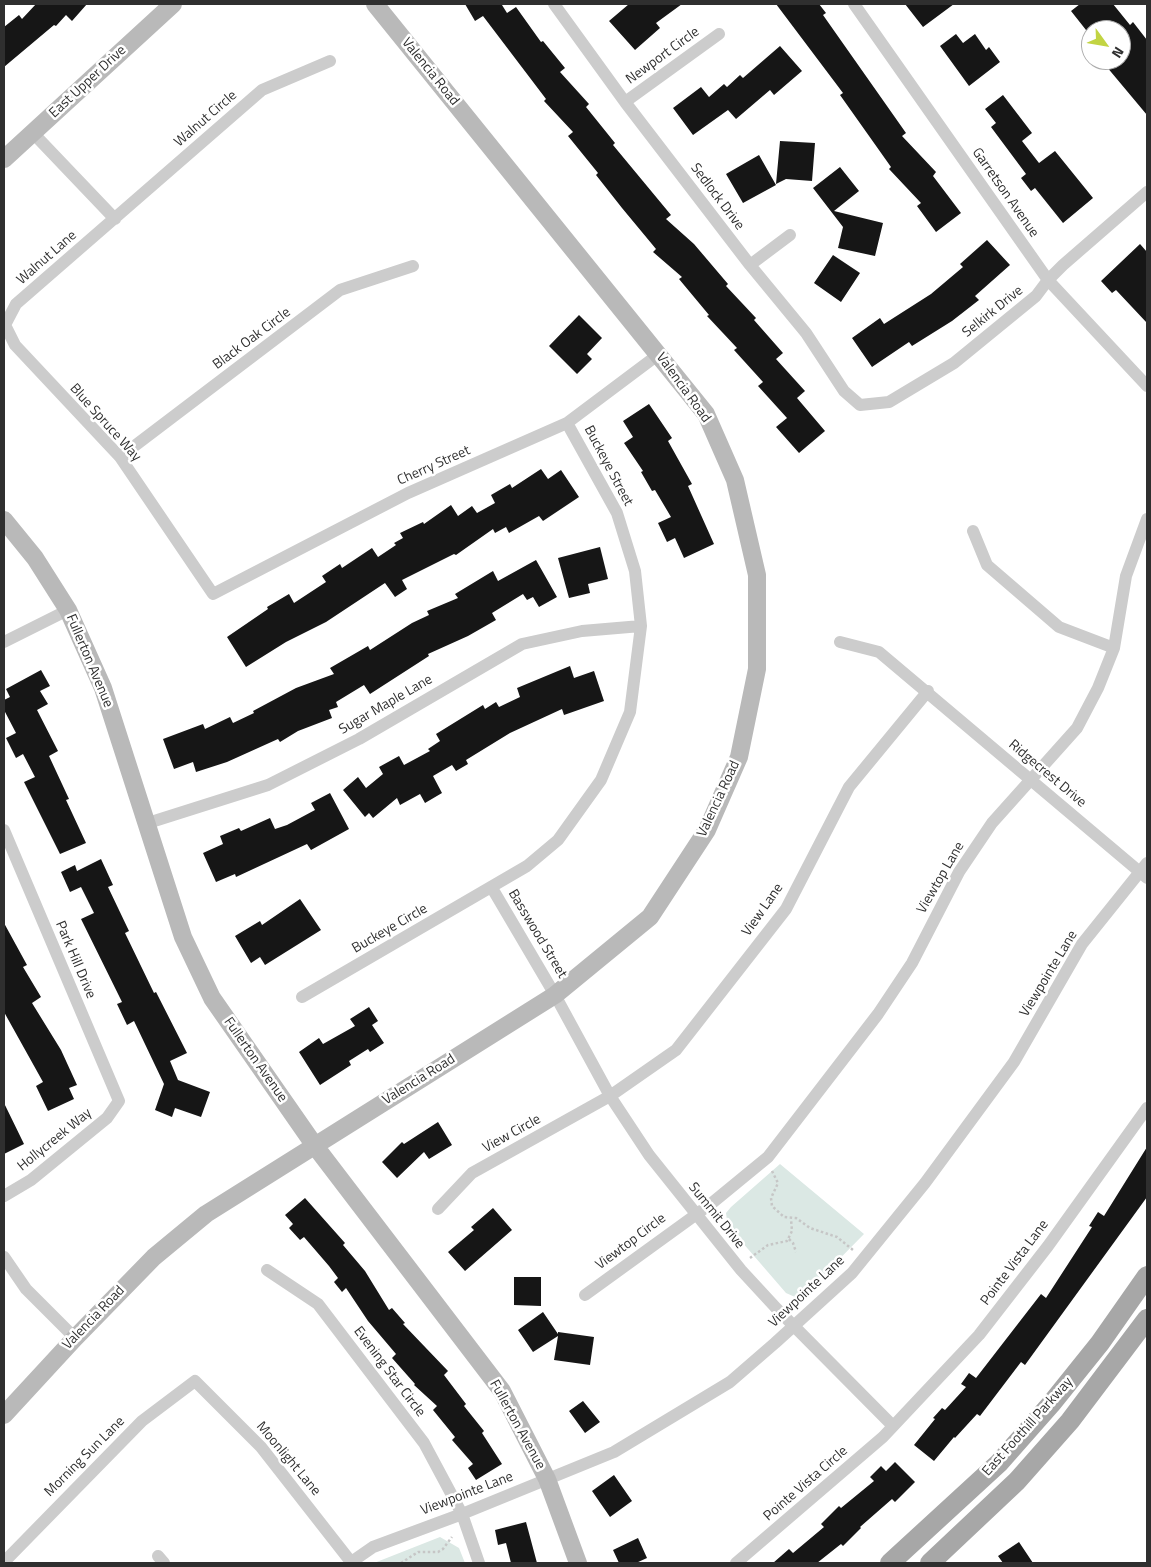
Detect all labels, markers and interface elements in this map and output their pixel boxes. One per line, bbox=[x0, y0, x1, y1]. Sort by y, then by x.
north arrow bbox=[1081, 20, 1131, 70]
street label: Newport Circle bbox=[623, 24, 703, 88]
street label: Valencia Road bbox=[398, 35, 462, 109]
street label: East Upper Drive bbox=[46, 42, 130, 122]
text: N bbox=[1107, 43, 1130, 62]
street label: Walnut Circle bbox=[171, 87, 241, 151]
street label: Garretson Avenue bbox=[968, 145, 1042, 241]
street label: Sedlock Drive bbox=[686, 160, 748, 234]
street label: Walnut Lane bbox=[14, 227, 80, 289]
street label: Selkirk Drive bbox=[959, 283, 1027, 341]
street label: Black Oak Circle bbox=[210, 304, 294, 374]
street label: Valencia Road bbox=[652, 350, 714, 426]
street label: Blue Spruce Way bbox=[66, 381, 144, 465]
street label: Buckeye Street bbox=[580, 423, 636, 509]
street label: Cherry Street bbox=[395, 442, 473, 490]
street label: Fullerton Avenue bbox=[62, 612, 116, 710]
street label: Sugar Maple Lane bbox=[336, 671, 436, 739]
street label: Ridgecrest Drive bbox=[1005, 737, 1089, 811]
street label: Valencia Road bbox=[694, 758, 744, 840]
street label: Viewtop Lane bbox=[914, 839, 968, 917]
street label: View Lane bbox=[739, 880, 787, 940]
street label: Basswood Street bbox=[504, 887, 570, 981]
street label: Buckeye Circle bbox=[349, 901, 431, 957]
street label: Park Hill Drive bbox=[51, 919, 99, 1001]
street label: Viewpointe Lane bbox=[1017, 928, 1081, 1020]
street label: Fullerton Avenue bbox=[220, 1014, 290, 1106]
street label: Valencia Road bbox=[380, 1051, 458, 1109]
street label: Hollycreek Way bbox=[15, 1105, 95, 1175]
street label: View Circle bbox=[480, 1111, 544, 1157]
street label: Summit Drive bbox=[684, 1180, 748, 1252]
street label: Viewtop Circle bbox=[593, 1210, 669, 1274]
street label: Pointe Vista Lane bbox=[978, 1217, 1052, 1309]
street label: Viewpointe Lane bbox=[766, 1253, 848, 1331]
street label: Valencia Road bbox=[59, 1283, 129, 1353]
street label: Evening Star Circle bbox=[350, 1324, 428, 1420]
street label: East Foothill Parkway bbox=[979, 1374, 1077, 1480]
street label: Fullerton Avenue bbox=[486, 1377, 548, 1473]
street label: Morning Sun Lane bbox=[42, 1414, 128, 1500]
street label: Moonlight Lane bbox=[252, 1419, 324, 1499]
street label: Pointe Vista Circle bbox=[761, 1443, 851, 1525]
street label: Viewpointe Lane bbox=[418, 1469, 516, 1519]

